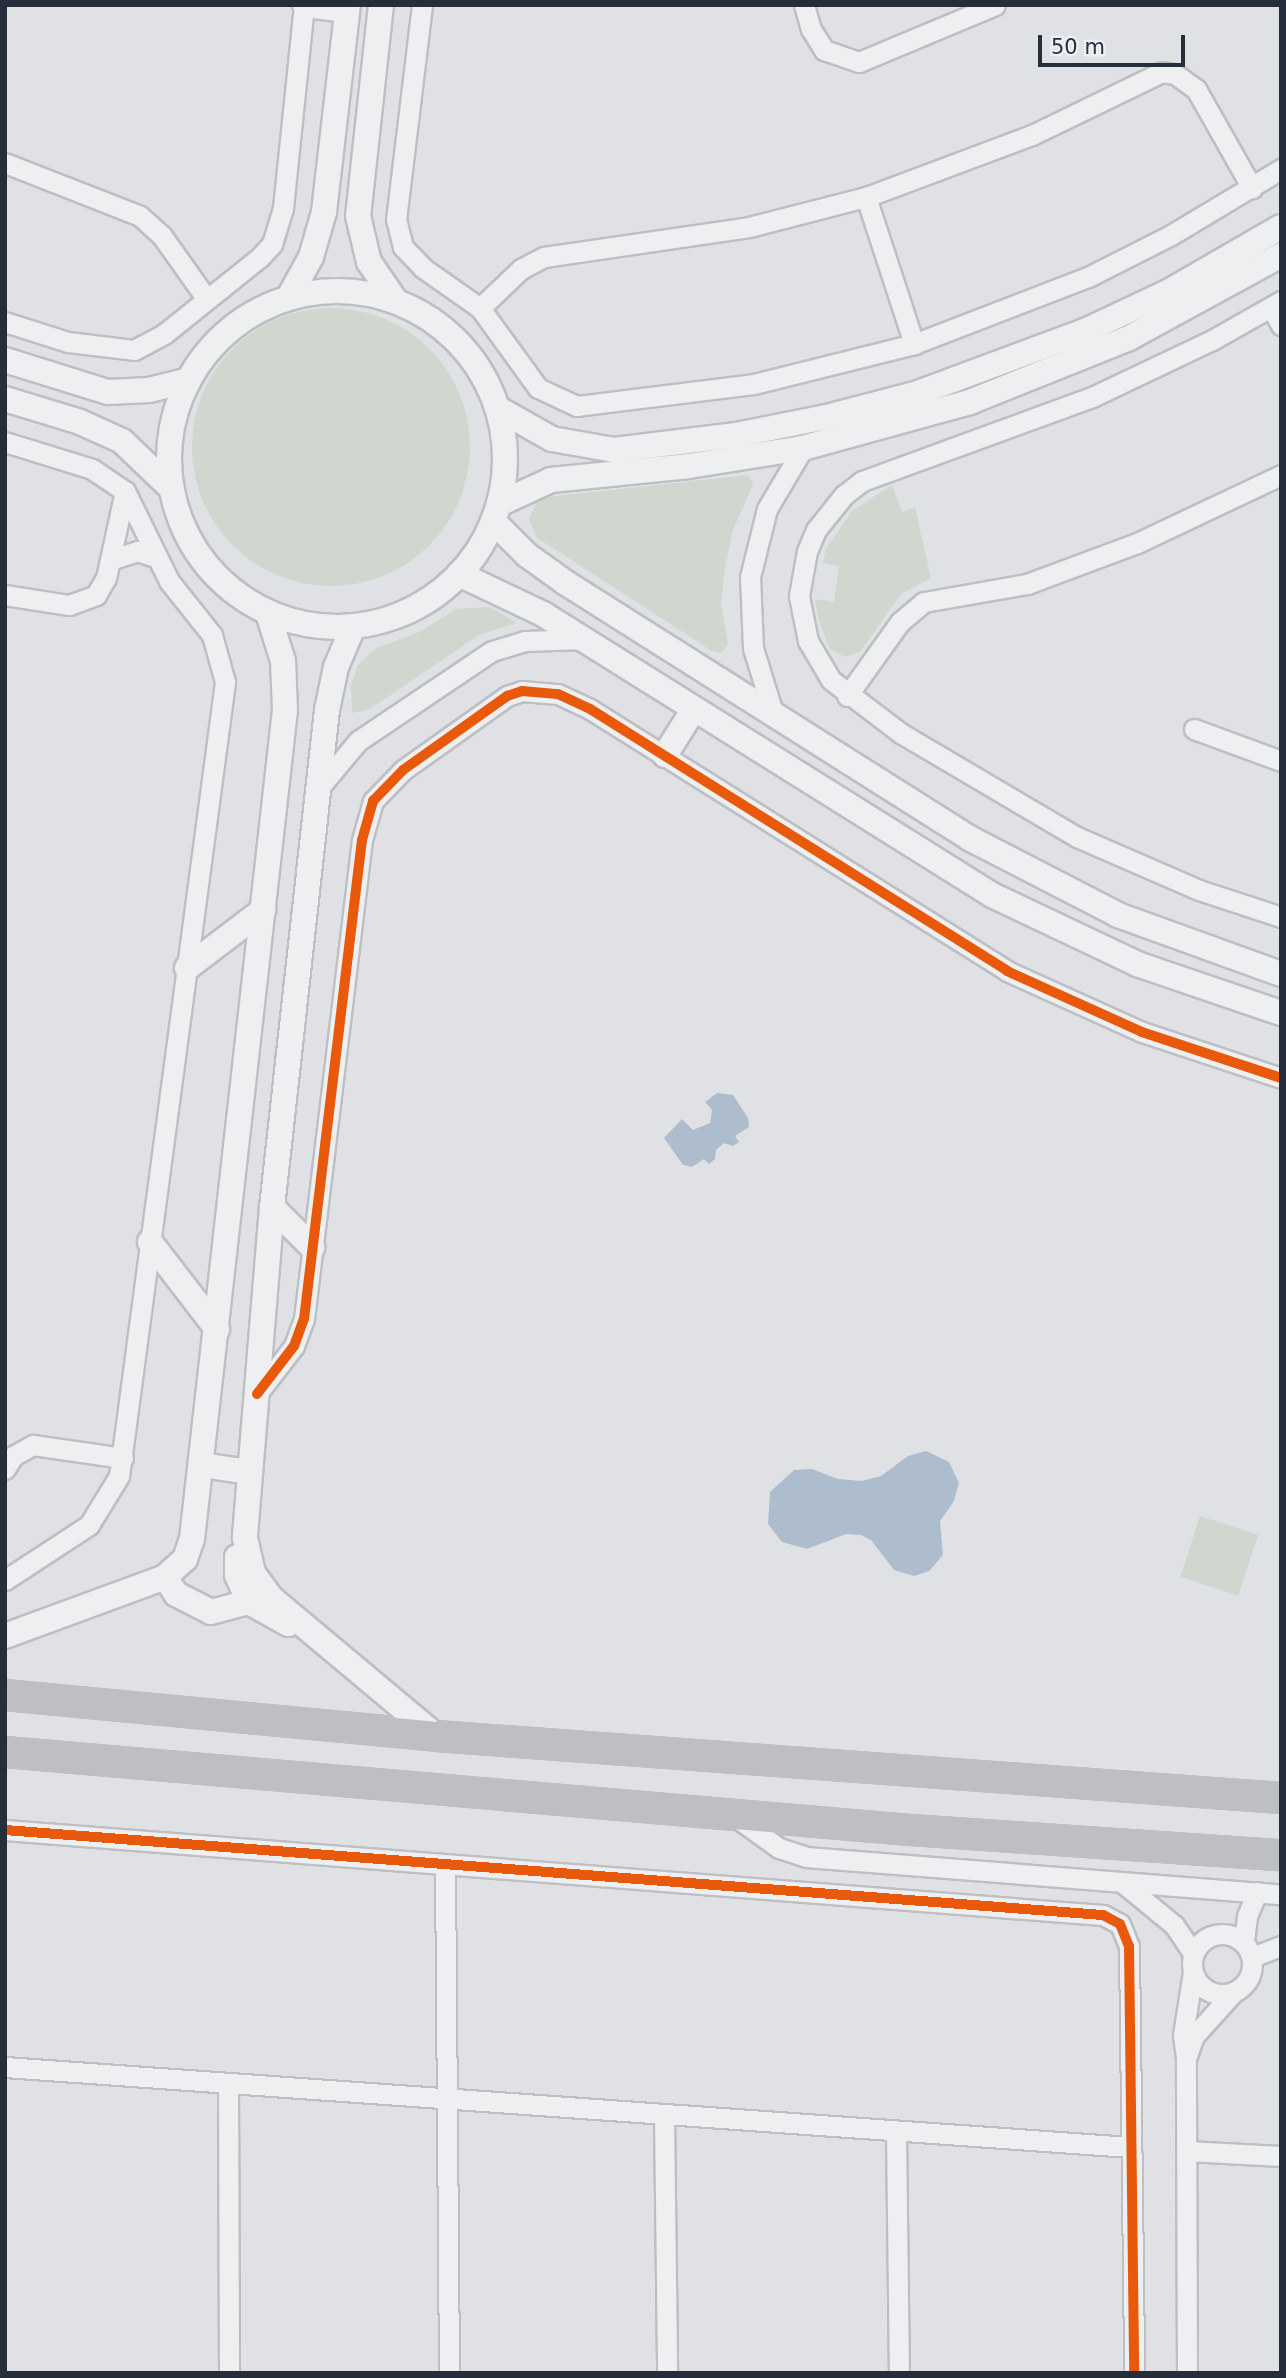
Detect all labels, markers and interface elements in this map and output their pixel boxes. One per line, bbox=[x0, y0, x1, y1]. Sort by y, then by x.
scale bar bbox=[1041, 21, 1188, 65]
text: 50 m bbox=[1051, 35, 1105, 59]

